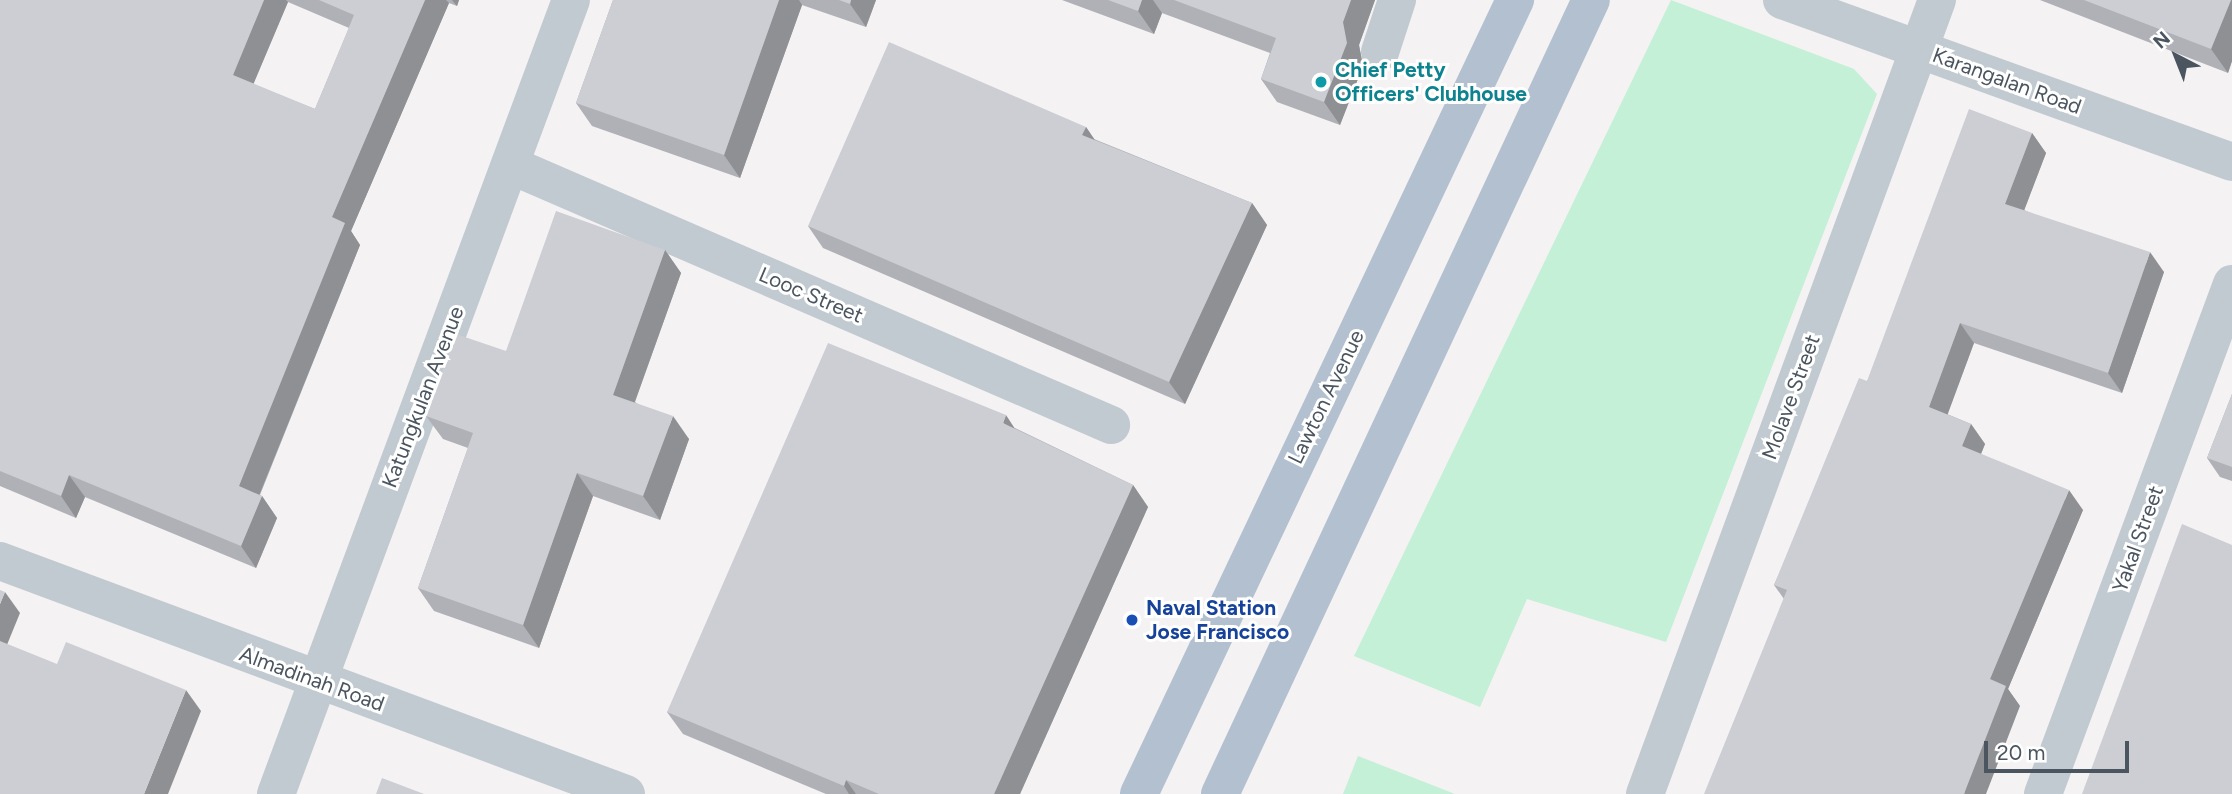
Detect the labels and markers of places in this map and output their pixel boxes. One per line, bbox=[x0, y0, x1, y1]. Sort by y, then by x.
place label: Chief Petty Officers' Clubhouse bbox=[1335, 57, 1527, 107]
marker: Chief Petty Officers' Clubhouse bbox=[1313, 74, 1329, 90]
place label: Naval Station Jose Francisco bbox=[1146, 595, 1289, 645]
marker: Naval Station Jose Francisco bbox=[1124, 612, 1140, 628]

